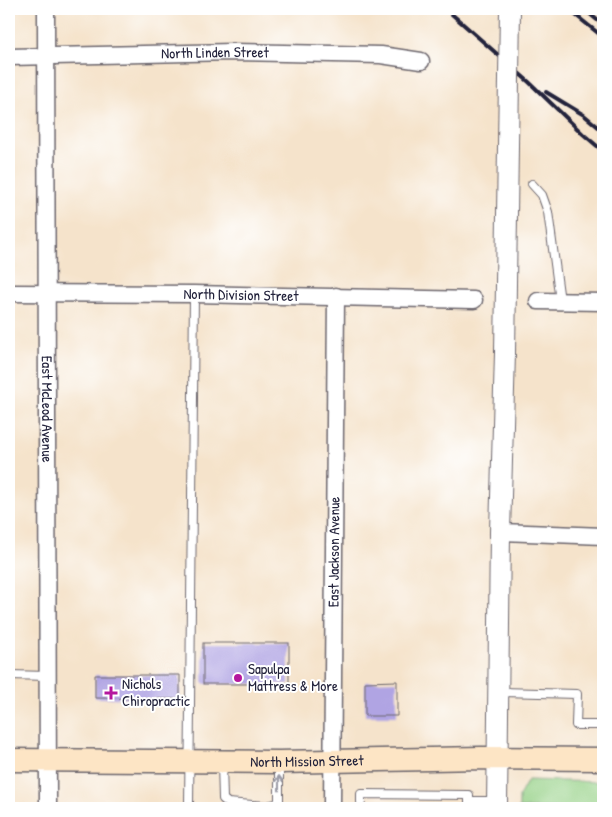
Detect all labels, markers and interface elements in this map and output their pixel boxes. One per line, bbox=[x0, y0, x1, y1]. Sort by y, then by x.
street label: North Linden Street bbox=[161, 41, 270, 64]
street label: North Division Street bbox=[183, 283, 300, 306]
street label: East McLeod Avenue bbox=[37, 356, 58, 462]
street label: East Jackson Avenue bbox=[323, 497, 344, 607]
place label: Sapulpa Mattress & More bbox=[248, 658, 338, 696]
marker: Sapulpa Mattress & More bbox=[232, 672, 244, 684]
place label: Nichols Chiropractic bbox=[122, 673, 190, 711]
marker: Nichols Chiropractic bbox=[104, 686, 118, 700]
street label: North Mission Street bbox=[250, 749, 365, 772]
one-way arrow bbox=[274, 775, 284, 791]

